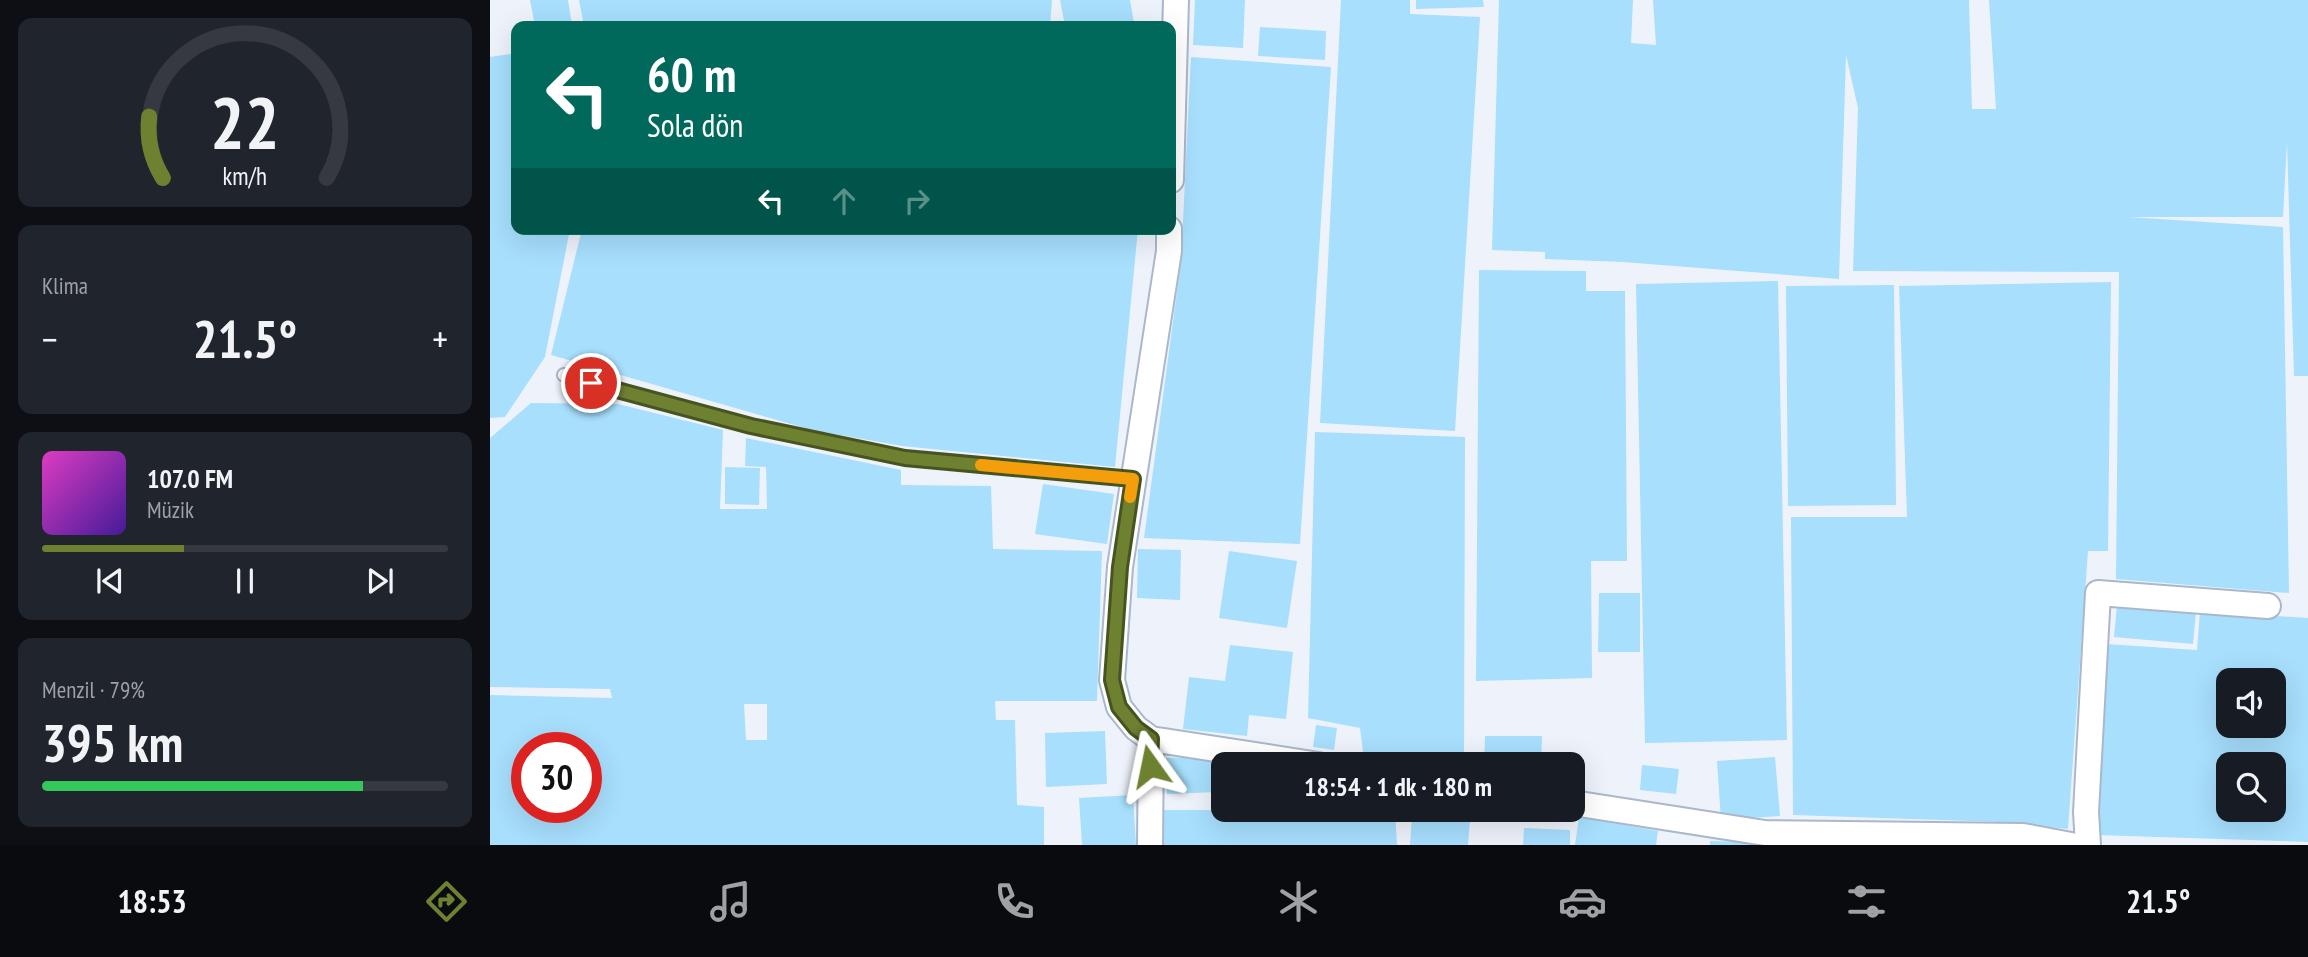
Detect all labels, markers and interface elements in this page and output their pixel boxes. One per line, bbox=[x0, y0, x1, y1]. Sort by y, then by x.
text: 60 m bbox=[647, 42, 736, 106]
icon: left bbox=[532, 49, 623, 140]
text: 22 bbox=[210, 75, 280, 169]
text: Sola dön bbox=[647, 104, 743, 146]
text: km/h bbox=[223, 160, 267, 192]
icon: left bbox=[752, 182, 790, 220]
icon: ahead bbox=[825, 182, 863, 220]
icon: right bbox=[898, 182, 936, 220]
text: Klima bbox=[42, 271, 88, 300]
text: 21.5° bbox=[193, 305, 297, 372]
text: − bbox=[42, 314, 58, 363]
text: + bbox=[432, 314, 448, 363]
pin bbox=[561, 353, 621, 413]
icon: arrive bbox=[572, 364, 610, 402]
text: 107.0 FM bbox=[147, 462, 233, 495]
text: Müzik bbox=[147, 495, 194, 524]
icon: previous bbox=[91, 562, 129, 600]
icon: pause bbox=[226, 562, 264, 600]
icon: next bbox=[361, 562, 399, 600]
map controls bbox=[2216, 668, 2286, 822]
button: sound bbox=[2216, 668, 2286, 738]
text: Menzil · 79% bbox=[42, 675, 145, 704]
text: 395 km bbox=[42, 709, 183, 776]
position arrow bbox=[1113, 729, 1187, 803]
speed limit sign: 30 bbox=[511, 732, 602, 823]
button: search bbox=[2216, 752, 2286, 822]
text: 18:54 · 1 dk · 180 m bbox=[1304, 770, 1492, 803]
icon: directions bbox=[422, 877, 471, 926]
icon: music bbox=[706, 877, 755, 926]
icon: phone bbox=[990, 877, 1039, 926]
icon: climate bbox=[1274, 877, 1323, 926]
icon: car bbox=[1558, 877, 1607, 926]
icon: filters bbox=[1842, 877, 1891, 926]
text: 18:53 bbox=[118, 880, 187, 922]
text: 21.5° bbox=[2126, 880, 2190, 922]

